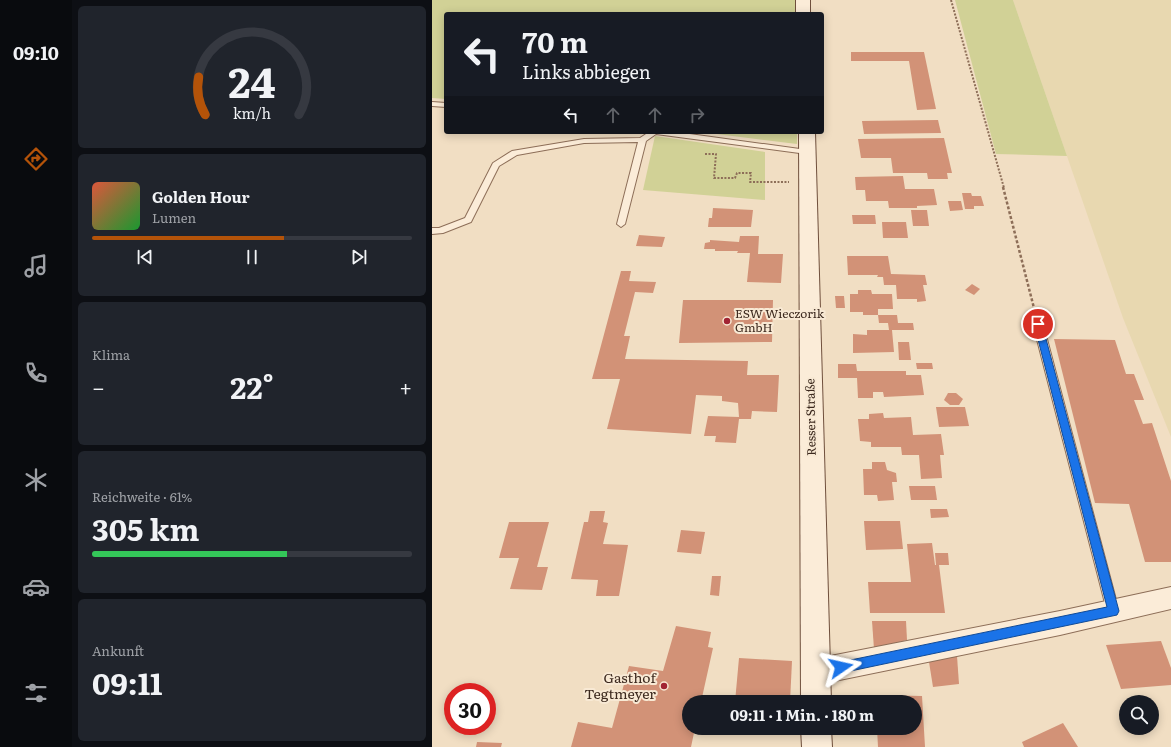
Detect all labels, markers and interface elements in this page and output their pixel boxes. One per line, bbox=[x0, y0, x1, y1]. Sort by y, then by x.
text: 70 m bbox=[522, 20, 588, 62]
icon: left bbox=[456, 28, 508, 80]
text: 09:10 bbox=[13, 39, 59, 66]
text: 24 bbox=[228, 49, 276, 111]
text: Links abbiegen bbox=[522, 58, 651, 85]
text: km/h bbox=[233, 102, 272, 123]
icon: left bbox=[560, 104, 582, 126]
icon: ahead bbox=[602, 104, 624, 126]
icon: ahead bbox=[644, 104, 666, 126]
icon: right bbox=[686, 104, 708, 126]
icon: directions bbox=[22, 145, 50, 173]
text: Golden Hour bbox=[152, 185, 250, 208]
text: Lumen bbox=[152, 208, 196, 227]
icon: previous bbox=[134, 246, 156, 268]
icon: pause bbox=[241, 246, 263, 268]
icon: next bbox=[348, 246, 370, 268]
icon: music bbox=[22, 252, 50, 280]
place label: ESW Wieczorik GmbH bbox=[735, 304, 825, 336]
pin bbox=[1021, 307, 1055, 341]
icon: arrive bbox=[1027, 313, 1049, 335]
marker: ESW Wieczorik GmbH bbox=[722, 316, 732, 326]
text: Klima bbox=[92, 345, 130, 364]
icon: phone bbox=[22, 359, 50, 387]
text: 22° bbox=[230, 364, 274, 408]
text: − bbox=[92, 370, 105, 403]
text: + bbox=[399, 370, 412, 403]
street label: Resser Straße bbox=[800, 378, 820, 456]
icon: climate bbox=[22, 466, 50, 494]
text: Reichweite · 61% bbox=[92, 487, 192, 506]
text: 305 km bbox=[92, 506, 199, 550]
icon: car bbox=[22, 573, 50, 601]
text: Ankunft bbox=[92, 641, 144, 660]
position arrow bbox=[820, 646, 862, 688]
text: 09:11 bbox=[92, 660, 162, 704]
place label: Gasthof Tegtmeyer bbox=[584, 667, 658, 703]
icon: filters bbox=[22, 679, 50, 707]
marker: Gasthof Tegtmeyer bbox=[659, 681, 669, 691]
speed limit sign: 30 bbox=[444, 683, 496, 735]
map controls bbox=[1119, 695, 1159, 735]
button: search bbox=[1119, 695, 1159, 735]
text: 09:11 · 1 Min. · 180 m bbox=[730, 703, 874, 726]

